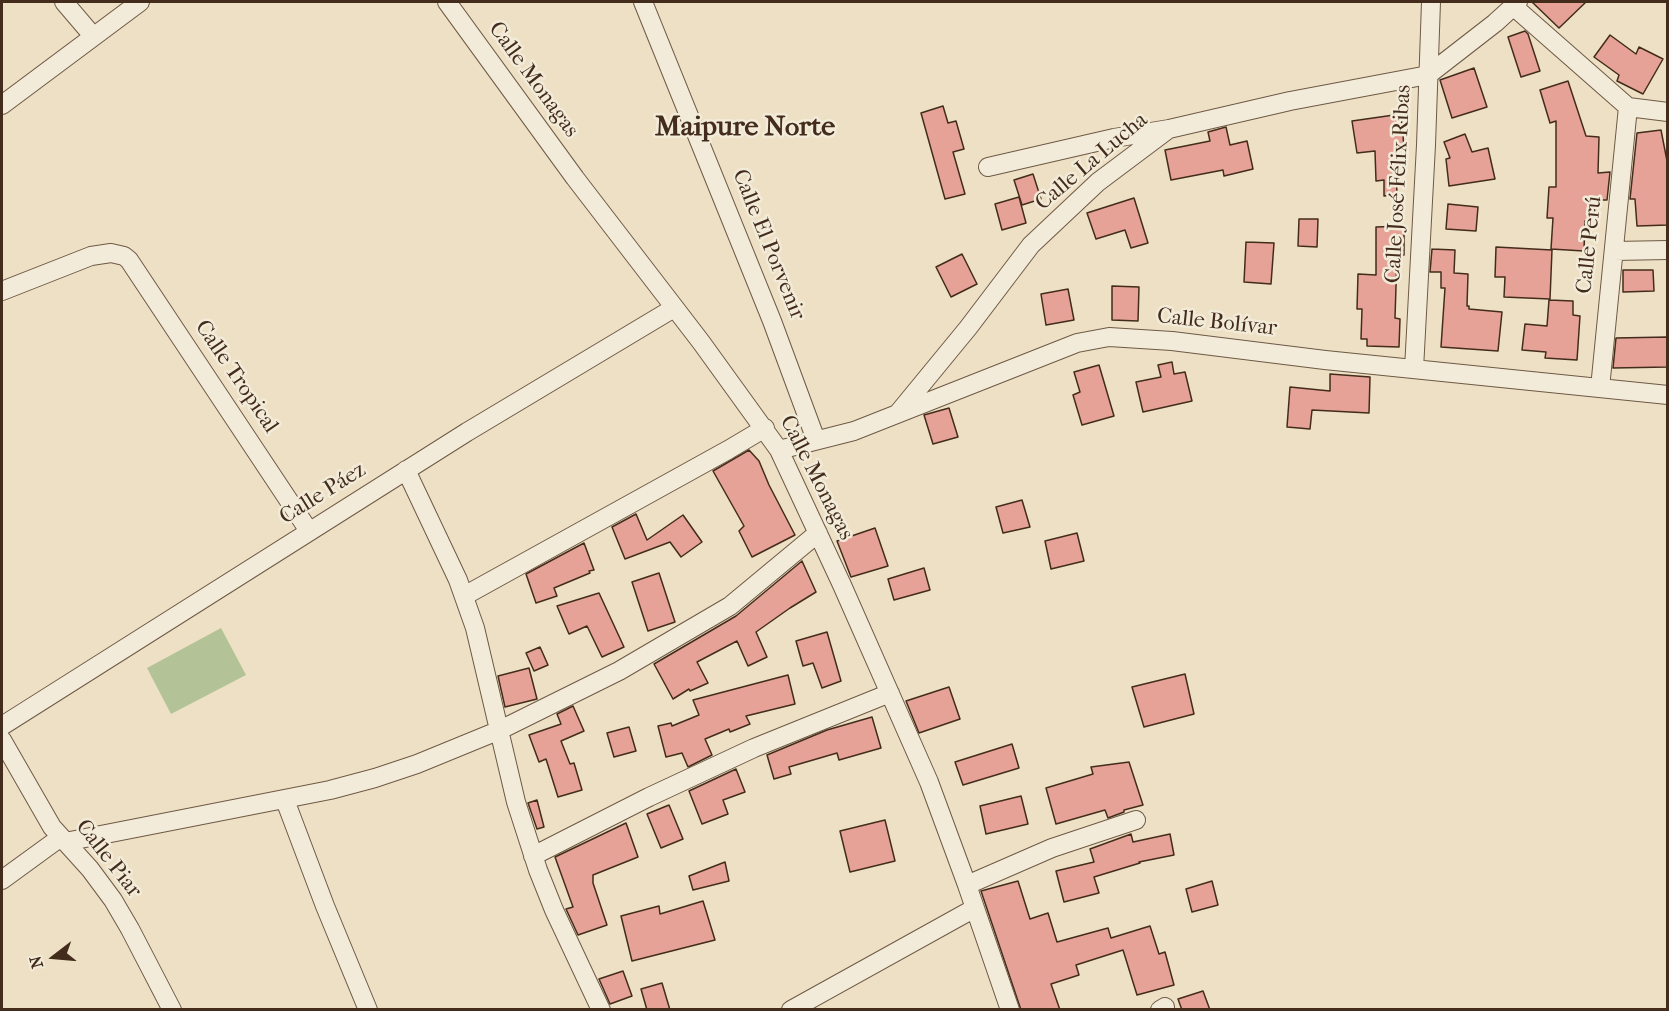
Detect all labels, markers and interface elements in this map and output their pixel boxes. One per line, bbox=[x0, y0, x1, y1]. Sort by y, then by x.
street label: Calle Monagas bbox=[482, 17, 584, 143]
street label: Calle José Félix Ribas bbox=[1381, 84, 1417, 284]
street label: Calle La Lucha bbox=[1030, 107, 1154, 217]
district label: Maipure Norte bbox=[655, 111, 835, 145]
street label: Calle El Porvenir bbox=[726, 166, 810, 324]
street label: Calle Perú bbox=[1572, 195, 1608, 295]
street label: Calle Bolívar bbox=[1156, 304, 1278, 342]
street label: Calle Tropical bbox=[189, 316, 283, 438]
street label: Calle Monagas bbox=[773, 411, 859, 545]
street label: Calle Páez bbox=[275, 457, 371, 531]
street label: Calle Piar bbox=[69, 815, 147, 903]
north arrow bbox=[24, 927, 84, 987]
text: N bbox=[25, 954, 47, 971]

